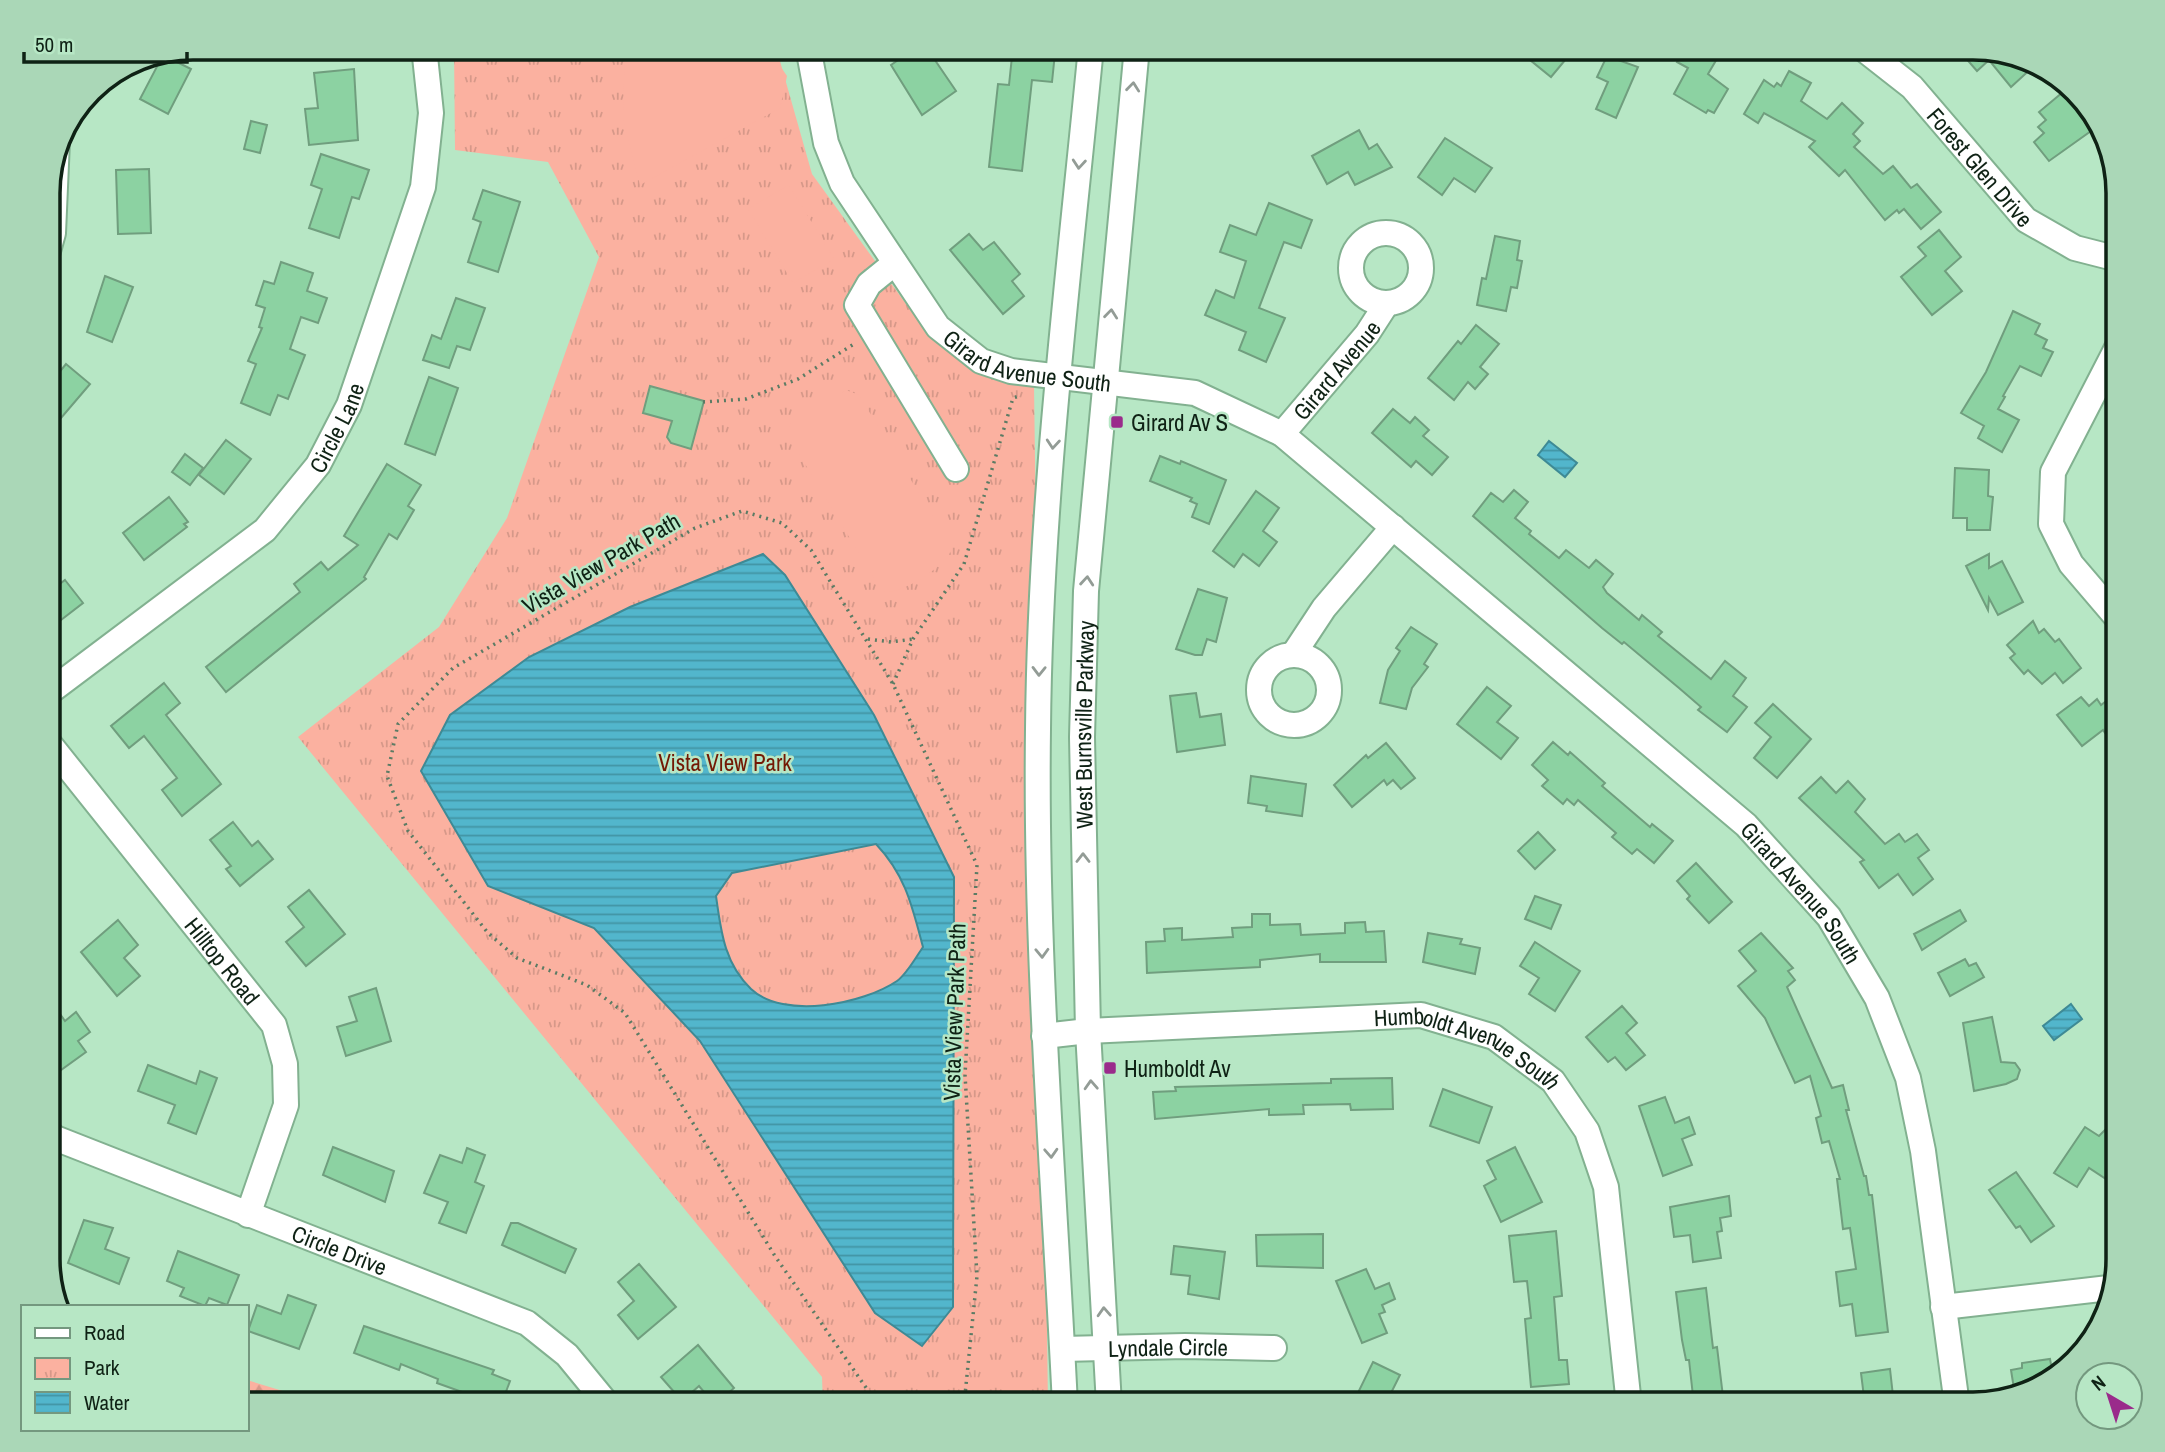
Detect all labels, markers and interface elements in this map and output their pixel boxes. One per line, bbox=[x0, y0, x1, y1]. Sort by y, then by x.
scale bar bbox=[24, 21, 187, 65]
text: 50 m bbox=[35, 30, 73, 59]
one-way arrow bbox=[1126, 81, 1141, 93]
street label: Forest Glen Drive bbox=[1921, 101, 2040, 233]
one-way arrow bbox=[1072, 158, 1087, 170]
one-way arrow bbox=[1104, 308, 1119, 319]
street label: Girard Avenue bbox=[1285, 314, 1387, 426]
street label: Girard Avenue South bbox=[937, 322, 1113, 398]
street label: Circle Lane bbox=[301, 379, 371, 478]
place label: Girard Av S bbox=[1131, 407, 1228, 438]
marker: Girard Av S bbox=[1109, 414, 1125, 430]
one-way arrow bbox=[1046, 439, 1061, 450]
street label: Vista View Park Path bbox=[516, 505, 686, 621]
one-way arrow bbox=[1079, 575, 1094, 586]
street label: West Burnsville Parkway bbox=[1066, 619, 1101, 829]
one-way arrow bbox=[1032, 666, 1047, 677]
park label: Vista View Park bbox=[658, 747, 792, 778]
street label: Girard Avenue South bbox=[1734, 814, 1869, 969]
one-way arrow bbox=[1075, 852, 1091, 862]
street label: Hilltop Road bbox=[178, 911, 267, 1011]
street label: Vista View Park Path bbox=[935, 923, 973, 1101]
one-way arrow bbox=[1034, 948, 1050, 958]
street label: Humboldt Avenue South bbox=[1373, 999, 1569, 1095]
place label: Humboldt Av bbox=[1124, 1053, 1231, 1084]
marker: Humboldt Av bbox=[1102, 1060, 1118, 1076]
one-way arrow bbox=[1084, 1079, 1099, 1090]
one-way arrow bbox=[1044, 1148, 1059, 1159]
street label: Circle Drive bbox=[288, 1217, 392, 1282]
legend bbox=[21, 1305, 248, 1431]
one-way arrow bbox=[1097, 1306, 1112, 1317]
text: Road bbox=[84, 1318, 125, 1347]
street label: Lyndale Circle bbox=[1108, 1330, 1228, 1363]
text: Park bbox=[84, 1353, 120, 1382]
north arrow bbox=[2074, 1361, 2144, 1431]
text: N bbox=[2086, 1369, 2111, 1396]
text: Water bbox=[84, 1388, 130, 1417]

